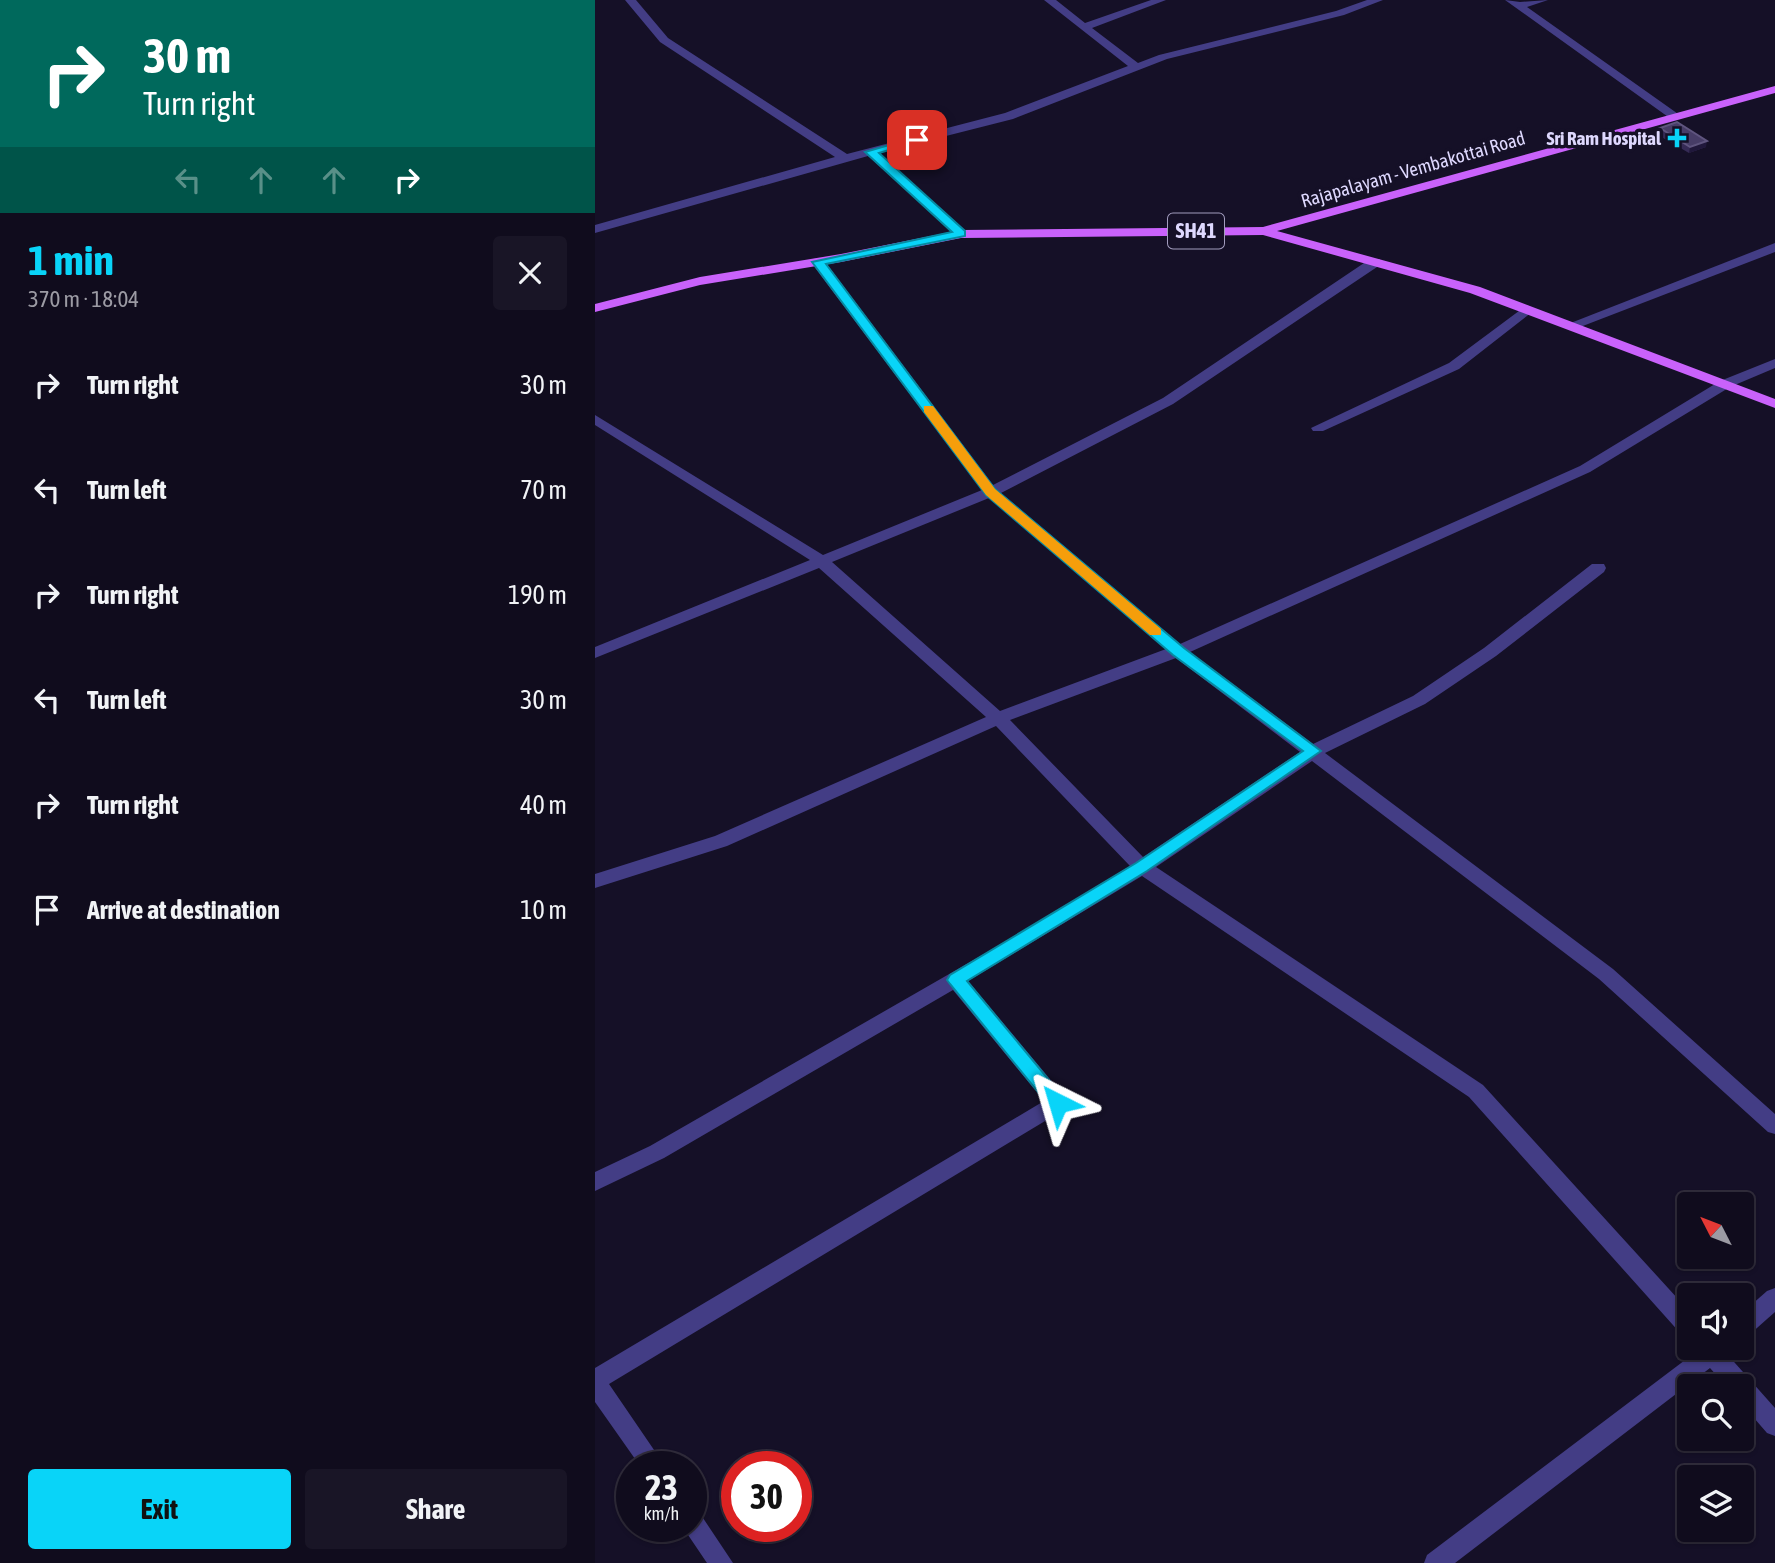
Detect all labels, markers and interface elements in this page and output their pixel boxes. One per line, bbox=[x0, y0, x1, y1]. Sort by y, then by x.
text: 30 m bbox=[143, 27, 231, 83]
icon: right bbox=[28, 28, 119, 119]
text: Turn right bbox=[143, 85, 256, 122]
pin bbox=[887, 110, 947, 170]
icon: arrive bbox=[898, 121, 936, 159]
street label: Rajapalayam - Vembakottai Road bbox=[1298, 126, 1528, 212]
place label: Sri Ram Hospital bbox=[1546, 127, 1662, 149]
marker: Sri Ram Hospital bbox=[1667, 128, 1687, 148]
icon: left bbox=[169, 161, 207, 199]
icon: ahead bbox=[242, 161, 280, 199]
icon: ahead bbox=[315, 161, 353, 199]
icon: right bbox=[388, 161, 426, 199]
road number: SH41 bbox=[1168, 214, 1224, 248]
text: 1 min bbox=[28, 236, 114, 284]
button: close bbox=[493, 236, 567, 310]
text: 370 m · 18:04 bbox=[28, 286, 139, 312]
icon: right bbox=[28, 366, 66, 404]
text: Turn right bbox=[87, 370, 178, 400]
text: 30 m bbox=[520, 370, 567, 400]
icon: left bbox=[28, 471, 66, 509]
text: Turn left bbox=[87, 475, 167, 505]
text: 70 m bbox=[520, 475, 567, 505]
icon: right bbox=[28, 576, 66, 614]
text: Turn right bbox=[87, 580, 178, 610]
text: 190 m bbox=[508, 580, 567, 610]
icon: left bbox=[28, 681, 66, 719]
text: Turn left bbox=[87, 685, 167, 715]
text: 30 m bbox=[520, 685, 567, 715]
icon: right bbox=[28, 786, 66, 824]
text: Turn right bbox=[87, 790, 178, 820]
text: 40 m bbox=[520, 790, 567, 820]
icon: arrive bbox=[28, 891, 66, 929]
text: Arrive at destination bbox=[87, 895, 280, 925]
text: 10 m bbox=[520, 895, 567, 925]
position arrow bbox=[1021, 1066, 1095, 1140]
north arrow bbox=[1677, 1192, 1753, 1269]
map controls bbox=[1677, 1192, 1754, 1542]
button: sound bbox=[1677, 1283, 1754, 1360]
button: search bbox=[1677, 1374, 1754, 1451]
speed limit sign: 30 bbox=[721, 1451, 812, 1542]
button: layers bbox=[1677, 1465, 1754, 1542]
text: 23 bbox=[645, 1467, 678, 1507]
button: Exit bbox=[28, 1469, 291, 1549]
button: Share bbox=[305, 1469, 567, 1549]
text: km/h bbox=[644, 1503, 679, 1524]

